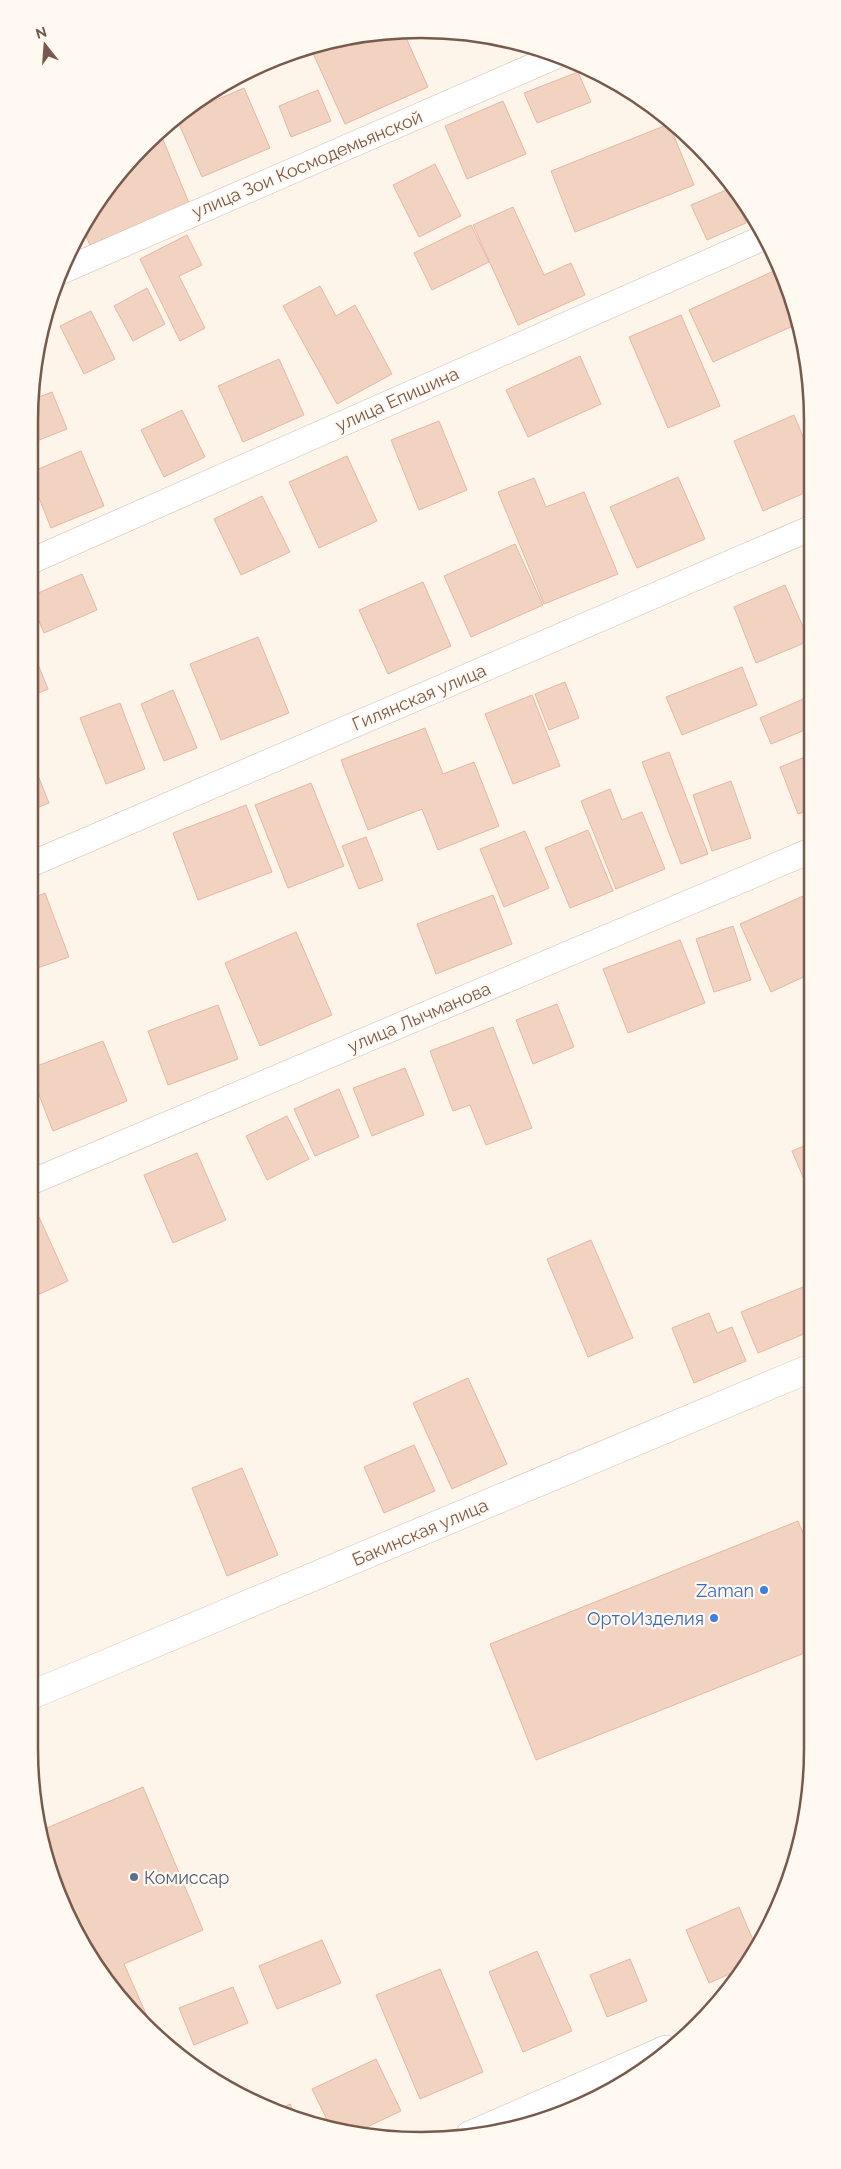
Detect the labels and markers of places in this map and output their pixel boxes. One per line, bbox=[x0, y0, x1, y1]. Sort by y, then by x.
place label: Zaman bbox=[696, 1580, 754, 1601]
marker: Zaman bbox=[758, 1584, 770, 1596]
place label: ОртоИзделия bbox=[587, 1608, 704, 1629]
marker: ОртоИзделия bbox=[708, 1612, 720, 1624]
place label: Комиссар bbox=[144, 1867, 229, 1888]
marker: Комиссар bbox=[128, 1871, 140, 1883]

